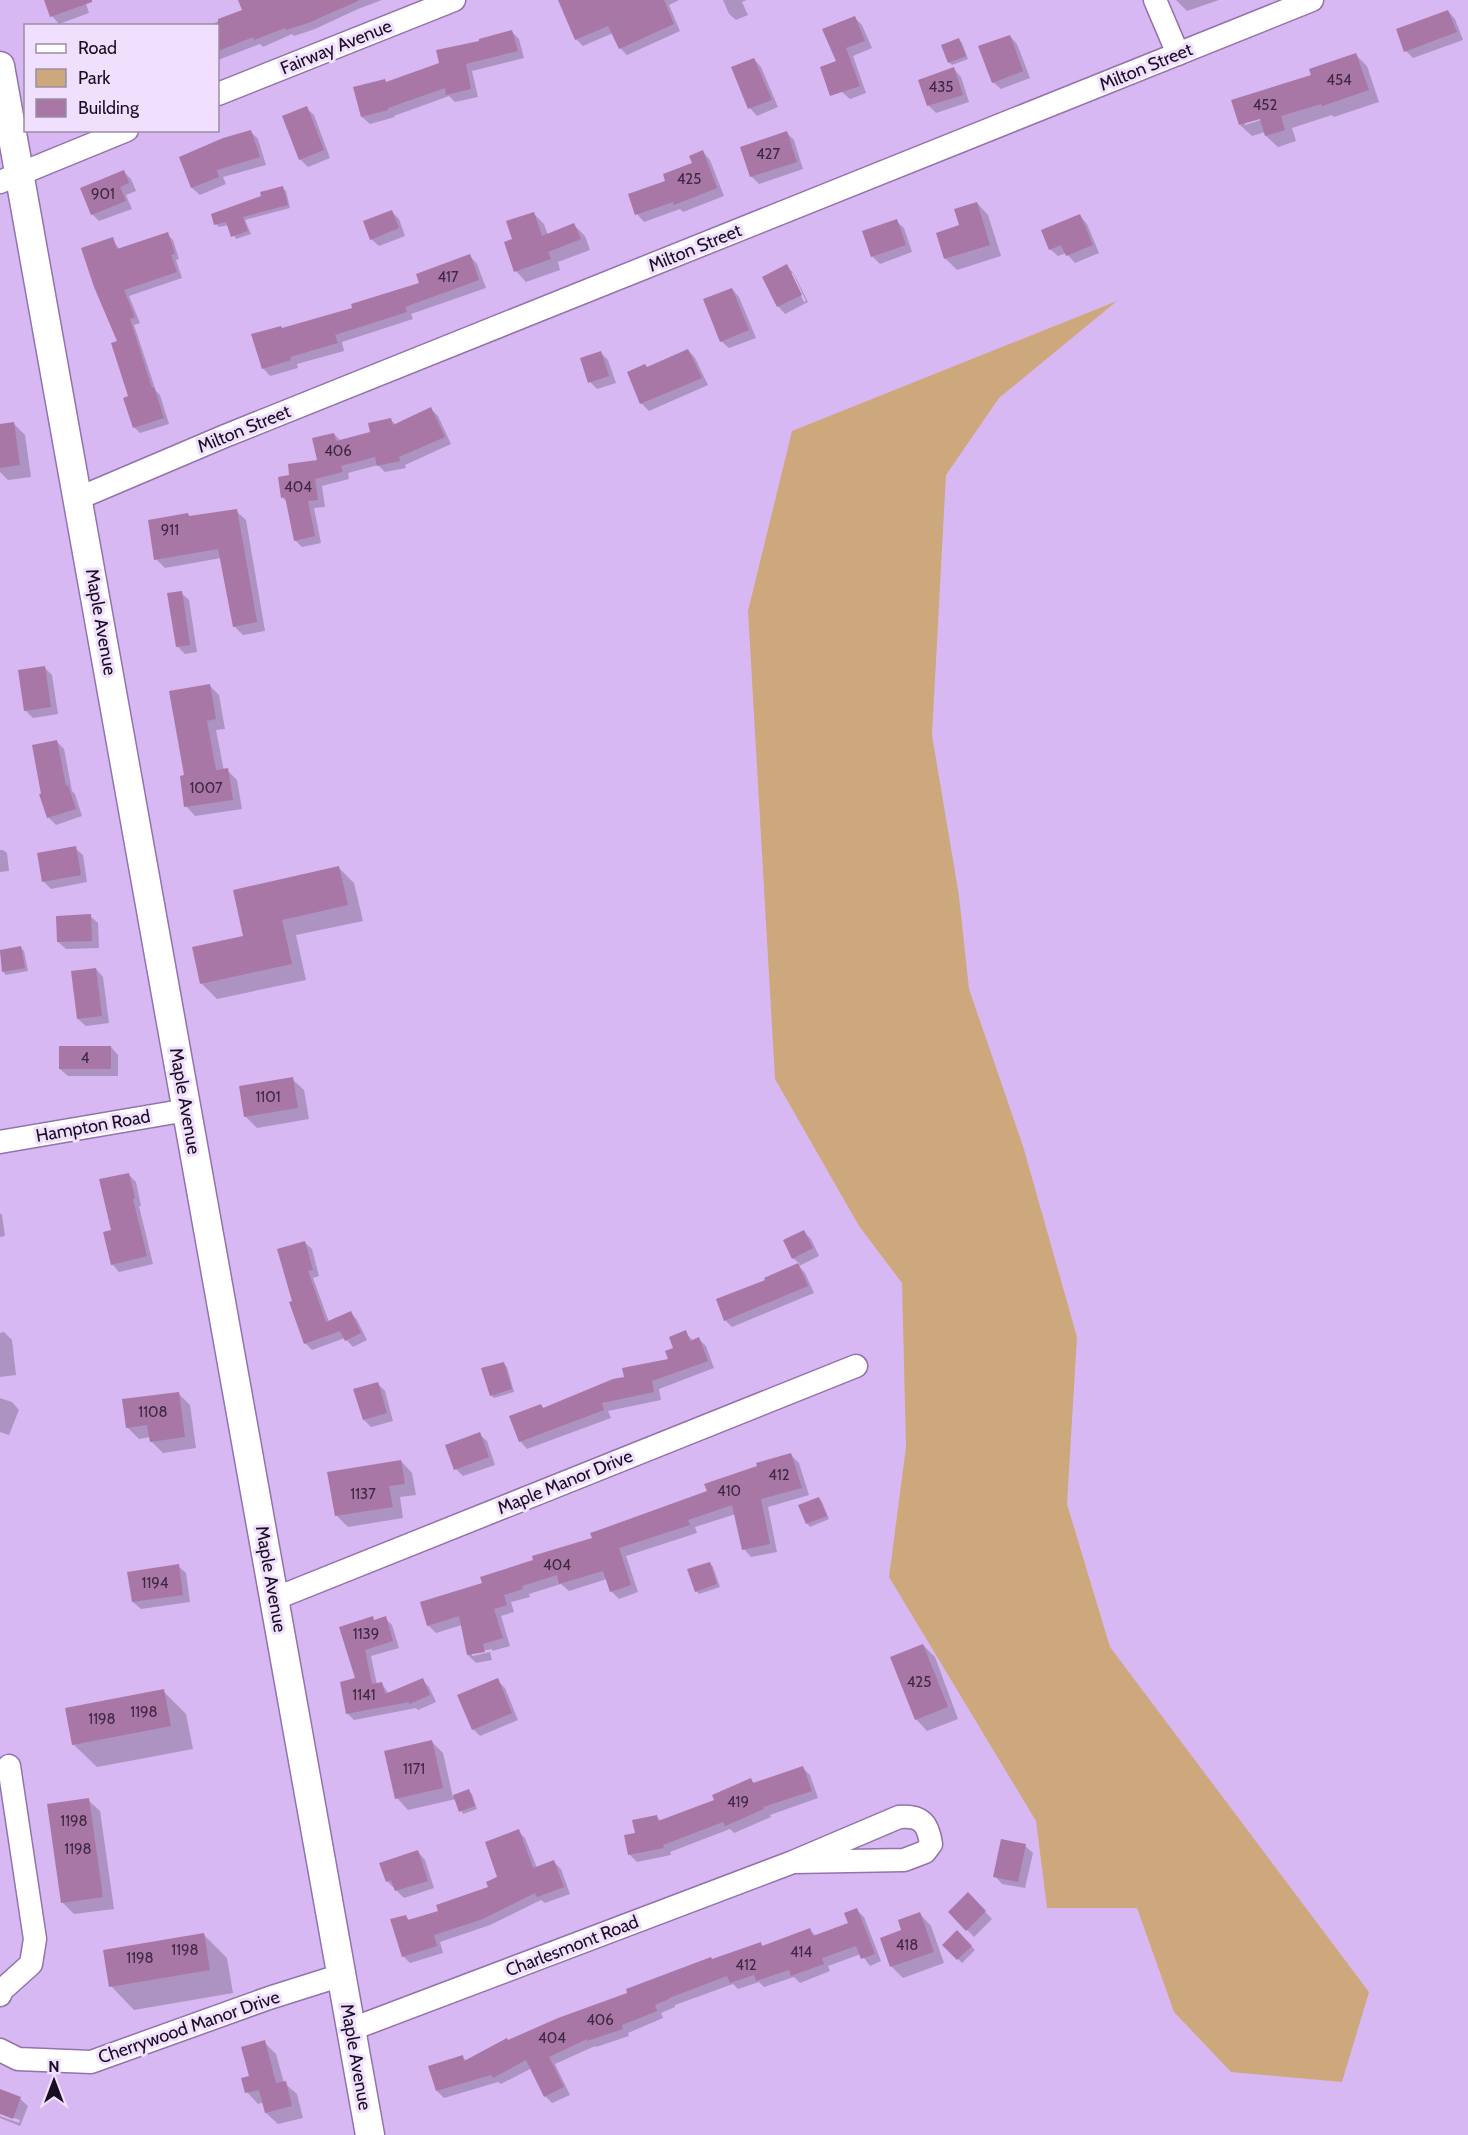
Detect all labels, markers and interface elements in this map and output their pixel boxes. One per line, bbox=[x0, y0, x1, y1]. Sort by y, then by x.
street label: Fairway Avenue bbox=[277, 15, 395, 79]
legend bbox=[24, 24, 219, 132]
text: Road bbox=[78, 37, 117, 59]
street label: Milton Street bbox=[1096, 38, 1196, 96]
text: Park bbox=[78, 67, 111, 89]
house number: 454 bbox=[1326, 71, 1352, 89]
house number: 435 bbox=[929, 78, 953, 96]
house number: 452 bbox=[1253, 96, 1277, 114]
text: Building bbox=[78, 97, 140, 119]
house number: 427 bbox=[756, 145, 780, 163]
house number: 425 bbox=[677, 170, 701, 188]
house number: 901 bbox=[91, 185, 115, 203]
street label: Milton Street bbox=[645, 219, 745, 277]
house number: 417 bbox=[437, 268, 459, 286]
street label: Milton Street bbox=[194, 400, 294, 458]
house number: 406 bbox=[324, 442, 352, 460]
house number: 404 bbox=[284, 478, 312, 496]
house number: 911 bbox=[161, 521, 179, 539]
street label: Maple Avenue bbox=[81, 567, 121, 677]
house number: 1007 bbox=[189, 779, 223, 797]
street label: Maple Avenue bbox=[165, 1046, 205, 1156]
house number: 4 bbox=[81, 1049, 90, 1067]
house number: 1101 bbox=[255, 1088, 281, 1106]
street label: Hampton Road bbox=[34, 1105, 152, 1147]
house number: 1108 bbox=[138, 1403, 168, 1421]
street label: Maple Manor Drive bbox=[494, 1445, 636, 1519]
house number: 412 bbox=[768, 1466, 790, 1484]
house number: 410 bbox=[717, 1482, 741, 1500]
house number: 1137 bbox=[350, 1485, 376, 1503]
street label: Maple Avenue bbox=[251, 1524, 291, 1634]
house number: 404 bbox=[543, 1556, 571, 1574]
house number: 1194 bbox=[142, 1574, 169, 1592]
house number: 1139 bbox=[353, 1625, 379, 1643]
house number: 425 bbox=[907, 1673, 931, 1691]
house number: 1141 bbox=[352, 1686, 376, 1704]
house number: 1198 bbox=[130, 1703, 158, 1721]
house number: 1198 bbox=[88, 1710, 116, 1728]
house number: 1171 bbox=[403, 1760, 425, 1778]
house number: 419 bbox=[727, 1793, 749, 1811]
house number: 1198 bbox=[60, 1812, 88, 1830]
house number: 1198 bbox=[64, 1840, 92, 1858]
street label: Charlesmont Road bbox=[502, 1911, 642, 1981]
house number: 418 bbox=[896, 1936, 918, 1954]
house number: 1198 bbox=[171, 1941, 199, 1959]
house number: 414 bbox=[790, 1943, 812, 1961]
house number: 1198 bbox=[126, 1949, 154, 1967]
house number: 412 bbox=[735, 1956, 757, 1974]
street label: Cherrywood Manor Drive bbox=[95, 1986, 283, 2068]
street label: Maple Avenue bbox=[336, 2002, 376, 2112]
house number: 406 bbox=[586, 2011, 614, 2029]
house number: 404 bbox=[538, 2029, 566, 2047]
north arrow bbox=[24, 2051, 84, 2111]
text: N bbox=[48, 2057, 60, 2076]

